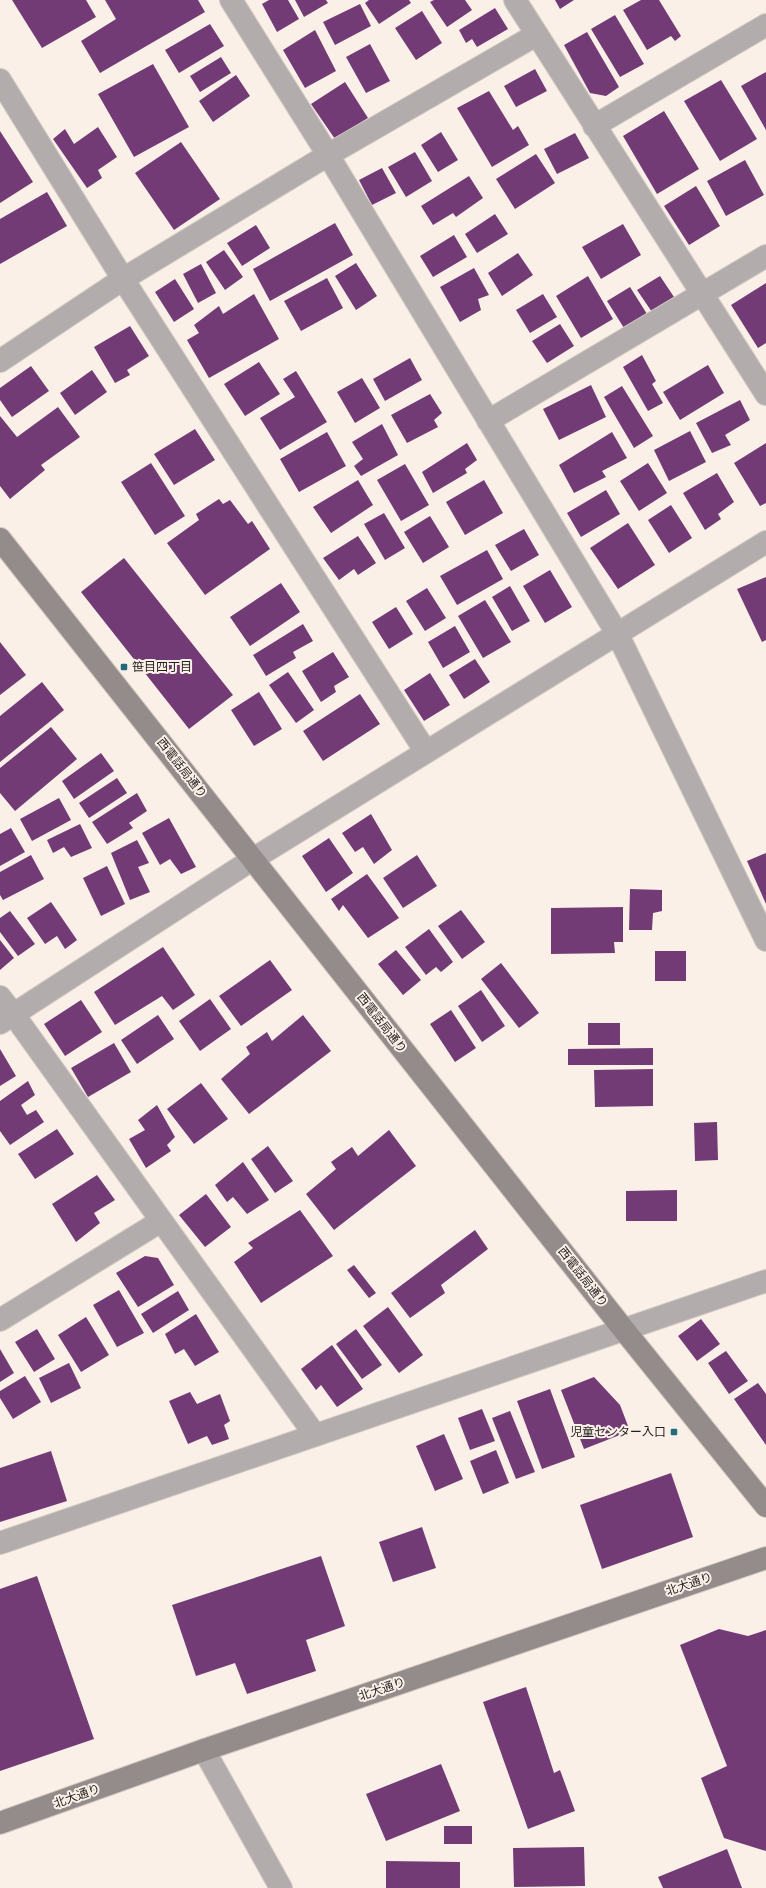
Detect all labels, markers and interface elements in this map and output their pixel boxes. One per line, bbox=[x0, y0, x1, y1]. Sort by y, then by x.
place label: 笹目四丁目 bbox=[132, 660, 192, 673]
marker: 笹目四丁目 bbox=[119, 662, 129, 672]
street label: 西電話局通り bbox=[155, 735, 210, 800]
street label: 西電話局通り bbox=[355, 990, 410, 1055]
street label: 西電話局通り bbox=[556, 1244, 611, 1309]
place label: 児童センター入口 bbox=[570, 1426, 666, 1438]
marker: 児童センター入口 bbox=[669, 1427, 679, 1437]
street label: 北大通り bbox=[664, 1570, 714, 1597]
street label: 北大通り bbox=[357, 1675, 407, 1702]
street label: 北大通り bbox=[52, 1781, 102, 1810]

